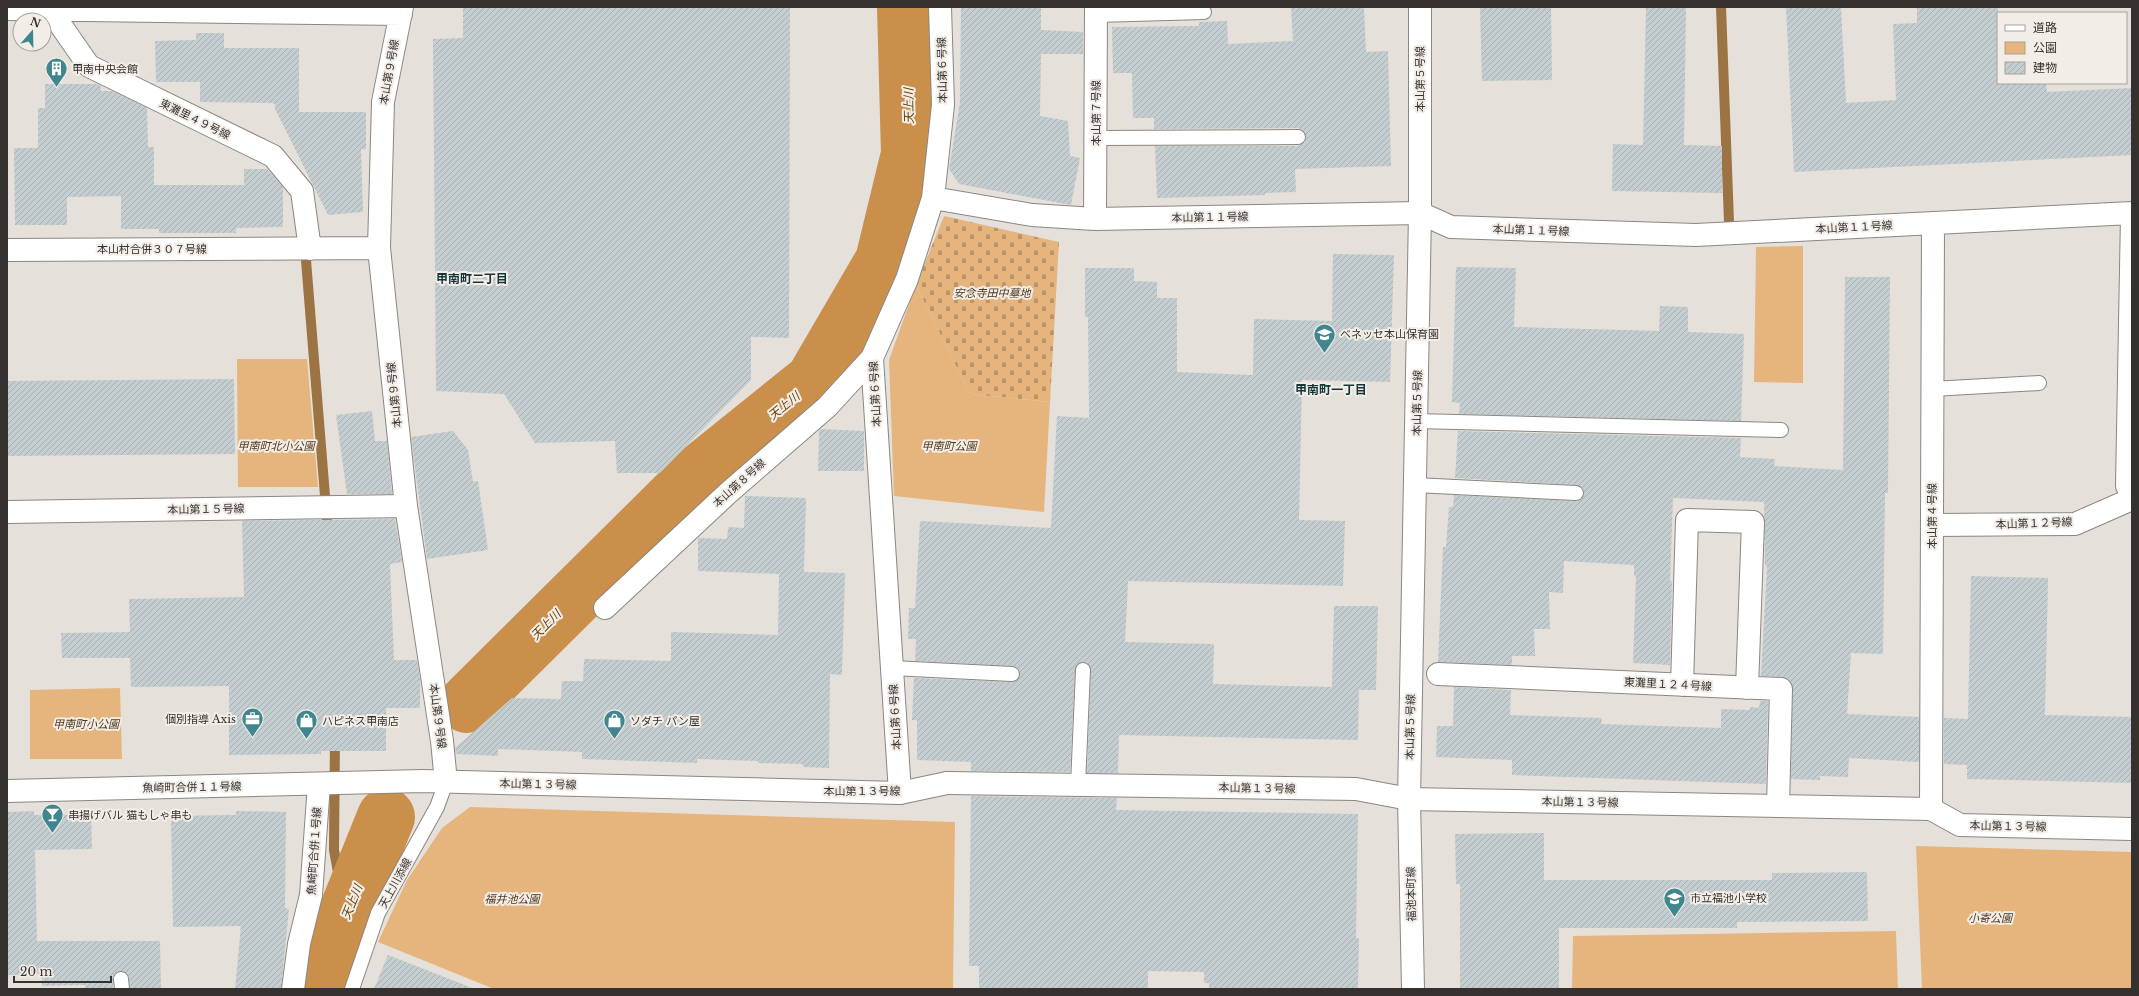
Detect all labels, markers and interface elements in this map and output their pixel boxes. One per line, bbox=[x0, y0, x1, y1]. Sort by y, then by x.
north arrow bbox=[12, 12, 52, 52]
legend bbox=[1997, 12, 2127, 84]
text: N bbox=[28, 14, 43, 31]
text: 道路 bbox=[2033, 20, 2057, 35]
street label: 本山第６号線 bbox=[934, 37, 950, 103]
street label: 本山第９号線 bbox=[376, 38, 402, 106]
text: 公園 bbox=[2033, 40, 2057, 55]
street label: 本山第５号線 bbox=[1413, 46, 1427, 112]
building icon: 甲南中央会館 bbox=[43, 56, 69, 89]
text: 建物 bbox=[2033, 60, 2057, 75]
place label: 甲南中央会館 bbox=[72, 62, 138, 76]
street label: 本山第７号線 bbox=[1089, 80, 1103, 146]
water label: 天上川 bbox=[901, 86, 916, 124]
street label: 東灘里４９号線 bbox=[157, 96, 233, 142]
street label: 本山第１１号線 bbox=[1171, 209, 1249, 225]
street label: 本山第１１号線 bbox=[1815, 218, 1893, 236]
street label: 本山第１１号線 bbox=[1492, 222, 1570, 238]
street label: 本山村合併３０７号線 bbox=[97, 242, 207, 256]
district label: 甲南町二丁目 bbox=[436, 271, 508, 286]
park label: 安念寺田中墓地 bbox=[954, 286, 1031, 300]
school or university icon: ベネッセ本山保育園 bbox=[1311, 321, 1337, 354]
place label: ベネッセ本山保育園 bbox=[1340, 327, 1439, 341]
street label: 本山第９号線 bbox=[384, 361, 404, 429]
street label: 本山第６号線 bbox=[866, 361, 884, 427]
street label: 本山第５号線 bbox=[1409, 370, 1425, 436]
district label: 甲南町一丁目 bbox=[1295, 382, 1367, 397]
water label: 天上川 bbox=[765, 387, 804, 423]
park label: 甲南町北小公園 bbox=[238, 439, 316, 453]
park label: 甲南町公園 bbox=[922, 439, 978, 453]
street label: 本山第８号線 bbox=[710, 456, 768, 510]
street label: 本山第４号線 bbox=[1925, 483, 1939, 549]
street label: 本山第１５号線 bbox=[167, 501, 245, 517]
street label: 本山第１２号線 bbox=[1995, 515, 2073, 531]
water label: 天上川 bbox=[528, 605, 565, 643]
street label: 東灘里１２４号線 bbox=[1624, 675, 1712, 693]
street label: 本山第９号線 bbox=[426, 682, 450, 750]
street label: 本山第６号線 bbox=[886, 684, 904, 750]
street label: 本山第５号線 bbox=[1402, 694, 1418, 760]
office icon: 個別指導 Axis bbox=[239, 706, 265, 739]
shop icon: ハピネス甲南店 bbox=[293, 708, 319, 741]
shop icon: ソダチ パン屋 bbox=[601, 708, 627, 741]
place label: 個別指導 Axis bbox=[165, 712, 236, 726]
place label: ハピネス甲南店 bbox=[322, 714, 399, 728]
place label: ソダチ パン屋 bbox=[630, 714, 700, 728]
park label: 甲南町小公園 bbox=[53, 717, 121, 731]
street label: 本山第１３号線 bbox=[499, 776, 577, 792]
street label: 魚崎町合併１１号線 bbox=[142, 779, 242, 795]
street label: 本山第１３号線 bbox=[1218, 780, 1296, 796]
street label: 本山第１３号線 bbox=[824, 784, 901, 798]
street label: 本山第１３号線 bbox=[1541, 794, 1619, 810]
bar icon: 串揚げバル 猫もしゃ串も bbox=[39, 802, 65, 835]
street label: 魚崎町合併１号線 bbox=[304, 807, 324, 895]
place label: 串揚げバル 猫もしゃ串も bbox=[68, 808, 192, 822]
street label: 本山第１３号線 bbox=[1969, 818, 2047, 834]
street label: 天上川添線 bbox=[376, 856, 414, 910]
street label: 福池本町線 bbox=[1404, 866, 1418, 922]
water label: 天上川 bbox=[338, 880, 366, 921]
school or university icon: 市立福池小学校 bbox=[1661, 885, 1687, 918]
place label: 市立福池小学校 bbox=[1690, 891, 1767, 905]
park label: 福井池公園 bbox=[485, 892, 541, 906]
park label: 小寄公園 bbox=[1968, 911, 2014, 925]
scale bar bbox=[14, 958, 111, 984]
text: 20 m bbox=[20, 964, 52, 979]

